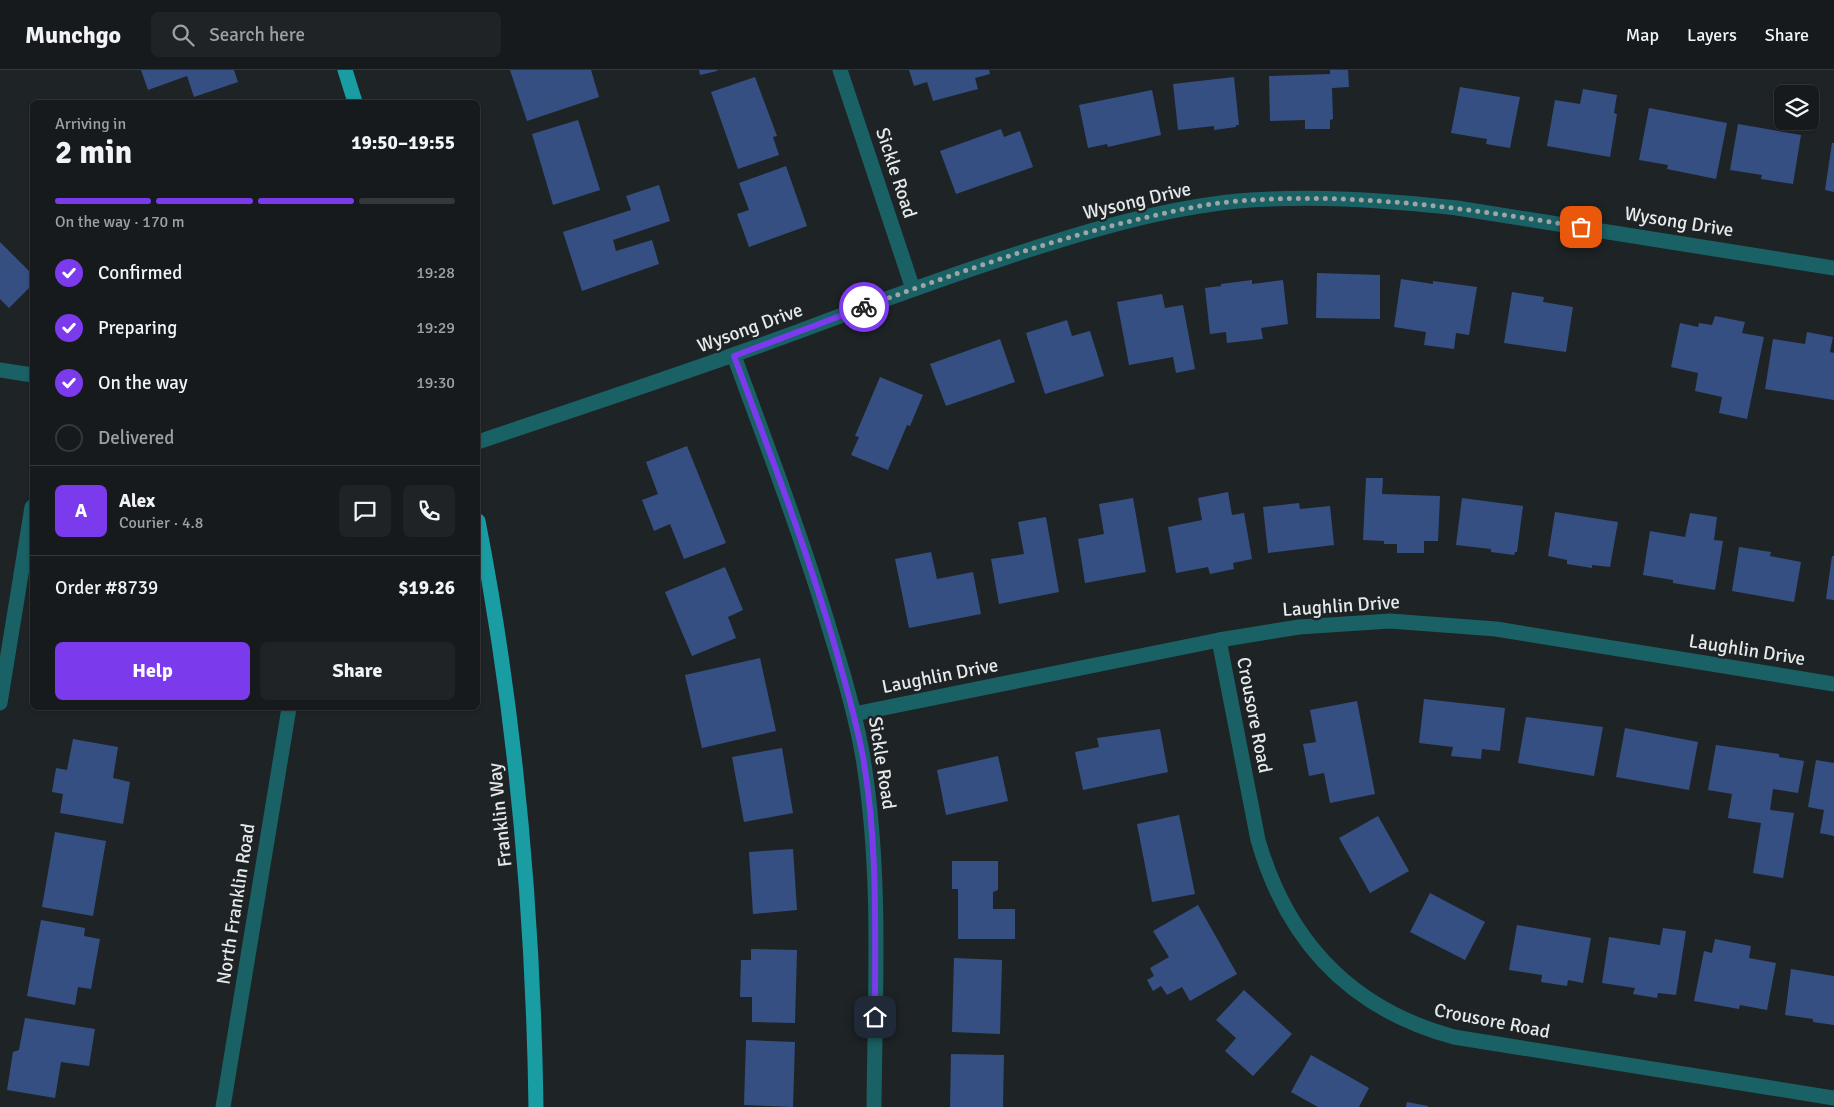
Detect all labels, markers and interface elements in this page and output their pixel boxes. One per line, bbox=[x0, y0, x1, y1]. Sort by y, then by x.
search box bbox=[151, 12, 501, 57]
text: Munchgo bbox=[25, 20, 121, 50]
icon: search bbox=[169, 21, 197, 49]
text: Search here bbox=[209, 23, 305, 47]
text: Map bbox=[1626, 24, 1659, 46]
text: Layers bbox=[1687, 24, 1737, 46]
text: Share bbox=[1765, 24, 1809, 46]
map controls bbox=[1774, 85, 1819, 130]
button: layers bbox=[1774, 85, 1819, 130]
text: Arriving in bbox=[55, 114, 126, 134]
street label: Sickle Road bbox=[870, 125, 922, 221]
text: 19:50–19:55 bbox=[351, 131, 455, 155]
text: 2 min bbox=[55, 133, 132, 172]
street label: Wysong Drive bbox=[1081, 177, 1193, 225]
street label: Wysong Drive bbox=[1623, 202, 1735, 242]
pin bbox=[1560, 206, 1602, 248]
text: On the way · 170 m bbox=[55, 212, 185, 232]
icon: bag bbox=[1567, 213, 1595, 241]
icon: check bbox=[55, 259, 83, 287]
text: Confirmed bbox=[98, 261, 182, 285]
text: 19:28 bbox=[416, 263, 455, 283]
courier bbox=[839, 282, 889, 332]
icon: bike bbox=[850, 293, 878, 321]
street label: Wysong Drive bbox=[694, 298, 806, 358]
icon: check bbox=[55, 314, 83, 342]
text: Preparing bbox=[98, 316, 177, 340]
text: 19:29 bbox=[416, 318, 455, 338]
icon: check bbox=[55, 369, 83, 397]
text: On the way bbox=[98, 371, 188, 395]
text: 19:30 bbox=[416, 373, 455, 393]
text: Delivered bbox=[98, 426, 174, 450]
button: chat bbox=[339, 485, 391, 537]
button: phone bbox=[403, 485, 455, 537]
text: Alex bbox=[119, 489, 155, 513]
text: A bbox=[75, 499, 87, 523]
text: Courier · 4.8 bbox=[119, 513, 203, 533]
text: Order #8739 bbox=[55, 576, 158, 600]
text: $19.26 bbox=[398, 576, 455, 600]
street label: Laughlin Drive bbox=[1281, 590, 1401, 622]
street label: Laughlin Drive bbox=[1687, 629, 1807, 671]
button: Help bbox=[55, 642, 250, 700]
button: Share bbox=[260, 642, 455, 700]
street label: Laughlin Drive bbox=[880, 653, 1000, 699]
street label: Crousore Road bbox=[1231, 655, 1277, 775]
street label: Sickle Road bbox=[863, 715, 901, 811]
street label: Franklin Way bbox=[483, 762, 517, 868]
street label: North Franklin Road bbox=[211, 822, 261, 986]
pin bbox=[854, 996, 896, 1038]
street label: Crousore Road bbox=[1432, 998, 1552, 1044]
icon: home bbox=[861, 1003, 889, 1031]

